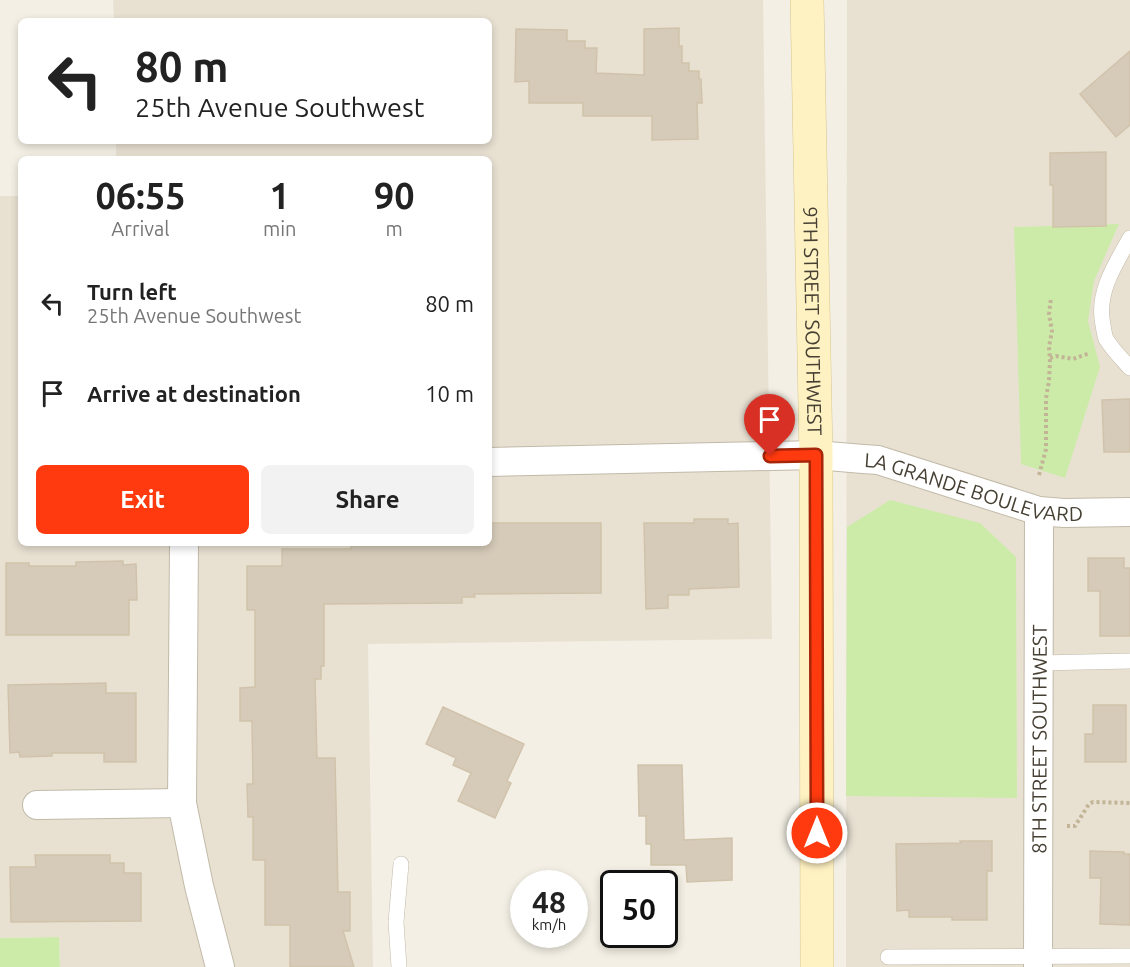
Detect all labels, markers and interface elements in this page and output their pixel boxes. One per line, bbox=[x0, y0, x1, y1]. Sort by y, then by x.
icon: left bbox=[36, 42, 114, 120]
text: 80 m bbox=[135, 43, 229, 90]
text: 25th Avenue Southwest bbox=[135, 92, 424, 122]
text: 06:55 bbox=[95, 175, 186, 216]
text: 1 bbox=[270, 175, 290, 216]
text: 90 bbox=[374, 175, 415, 216]
street label: 9TH STREET SOUTHWEST bbox=[800, 206, 827, 436]
text: Arrival bbox=[111, 217, 170, 240]
text: min bbox=[263, 217, 297, 240]
text: m bbox=[386, 217, 403, 240]
text: Turn left bbox=[87, 279, 177, 304]
icon: left bbox=[36, 287, 69, 320]
text: 80 m bbox=[425, 291, 474, 316]
text: 25th Avenue Southwest bbox=[87, 304, 301, 327]
icon: arrive bbox=[36, 377, 69, 410]
text: Arrive at destination bbox=[87, 381, 301, 406]
text: 10 m bbox=[425, 381, 474, 406]
pin bbox=[744, 394, 795, 456]
icon: arrive bbox=[753, 403, 786, 436]
street label: LA GRANDE BOULEVARD bbox=[864, 448, 1083, 525]
button: Exit bbox=[36, 465, 249, 534]
button: Share bbox=[261, 465, 474, 534]
street label: 8TH STREET SOUTHWEST bbox=[1027, 624, 1050, 854]
position arrow bbox=[785, 801, 849, 865]
speed limit sign: 50 bbox=[600, 870, 678, 948]
text: 48 bbox=[532, 885, 566, 919]
text: km/h bbox=[532, 916, 566, 933]

